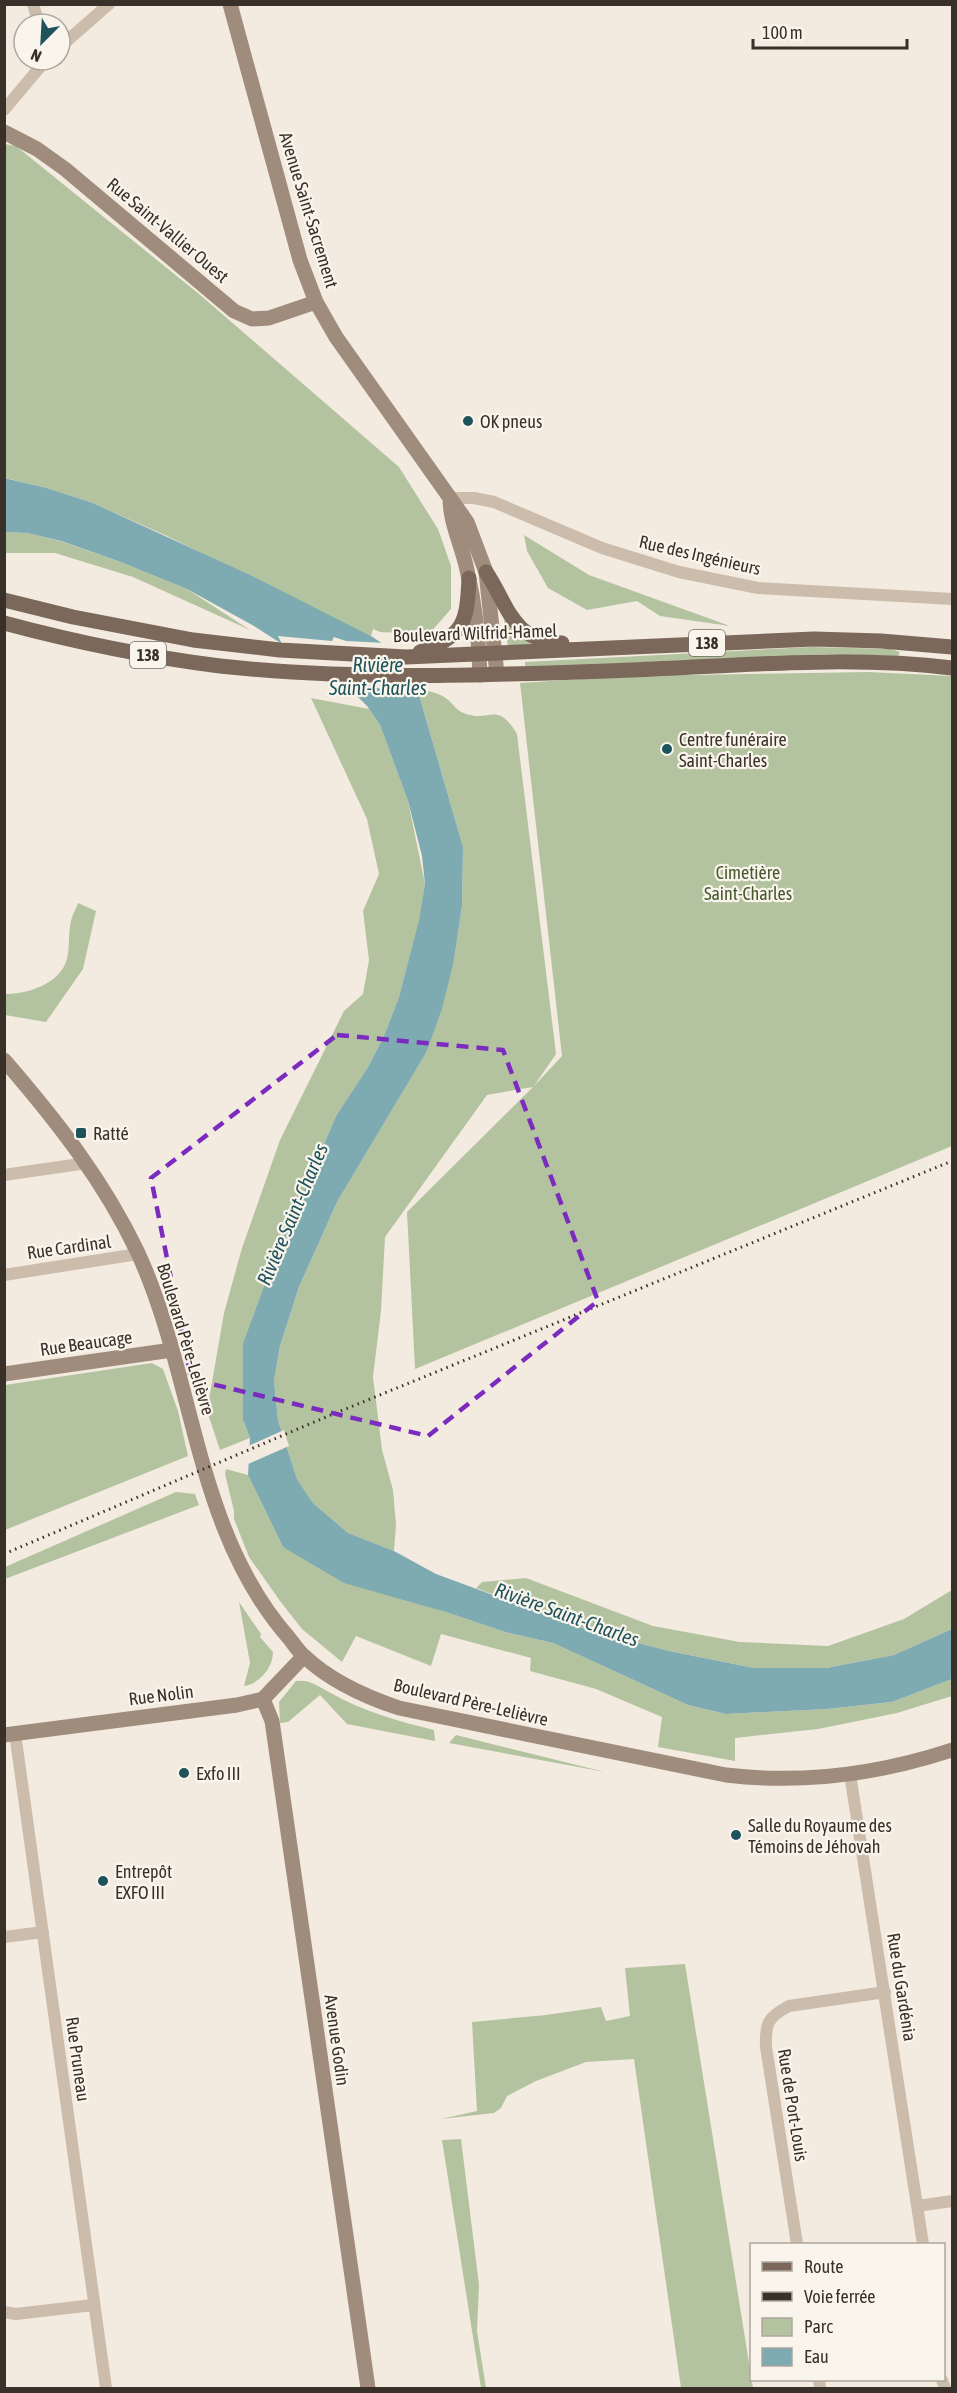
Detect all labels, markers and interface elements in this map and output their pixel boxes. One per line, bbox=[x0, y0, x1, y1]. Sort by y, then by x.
north arrow bbox=[12, 12, 72, 72]
scale bar bbox=[753, 12, 908, 50]
text: 100 m bbox=[762, 22, 803, 43]
text: N bbox=[28, 46, 44, 66]
street label: Avenue Saint-Sacrement bbox=[275, 130, 343, 290]
street label: Rue Saint-Vallier Ouest bbox=[103, 173, 233, 287]
place label: OK pneus bbox=[480, 411, 542, 432]
marker: OK pneus bbox=[461, 414, 475, 428]
street label: Rue des Ingénieurs bbox=[637, 531, 763, 579]
street label: Boulevard Wilfrid-Hamel bbox=[393, 620, 558, 646]
road number: 138 bbox=[689, 630, 725, 656]
road number: 138 bbox=[130, 642, 166, 668]
water label: Rivière Saint-Charles bbox=[328, 653, 427, 699]
place label: Centre funéraire Saint-Charles bbox=[679, 729, 787, 771]
marker: Centre funéraire Saint-Charles bbox=[660, 742, 674, 756]
park label: Cimetière Saint-Charles bbox=[704, 862, 792, 904]
place label: Ratté bbox=[93, 1123, 129, 1144]
marker: Ratté bbox=[74, 1126, 88, 1140]
water label: Rivière Saint-Charles bbox=[252, 1140, 332, 1288]
street label: Rue Cardinal bbox=[26, 1231, 113, 1263]
street label: Boulevard Père-Lelièvre bbox=[153, 1260, 219, 1418]
street label: Rue Beaucage bbox=[39, 1326, 133, 1360]
water label: Rivière Saint-Charles bbox=[492, 1577, 642, 1651]
street label: Boulevard Père-Lelièvre bbox=[392, 1674, 550, 1730]
street label: Rue Nolin bbox=[127, 1681, 195, 1709]
place label: Exfo III bbox=[196, 1763, 241, 1784]
marker: Exfo III bbox=[177, 1766, 191, 1780]
place label: Salle du Royaume des Témoins de Jéhovah bbox=[748, 1815, 892, 1857]
marker: Salle du Royaume des Témoins de Jéhovah bbox=[729, 1828, 743, 1842]
place label: Entrepôt EXFO III bbox=[115, 1861, 172, 1903]
marker: Entrepôt EXFO III bbox=[96, 1874, 110, 1888]
street label: Rue du Gardénia bbox=[883, 1931, 921, 2043]
street label: Avenue Godin bbox=[320, 1993, 354, 2087]
street label: Rue Pruneau bbox=[62, 2015, 94, 2103]
street label: Rue de Port-Louis bbox=[774, 2047, 812, 2163]
legend bbox=[750, 2243, 945, 2381]
text: Route bbox=[804, 2256, 843, 2277]
text: Voie ferrée bbox=[804, 2286, 876, 2307]
text: Parc bbox=[804, 2316, 833, 2337]
text: Eau bbox=[804, 2346, 829, 2367]

